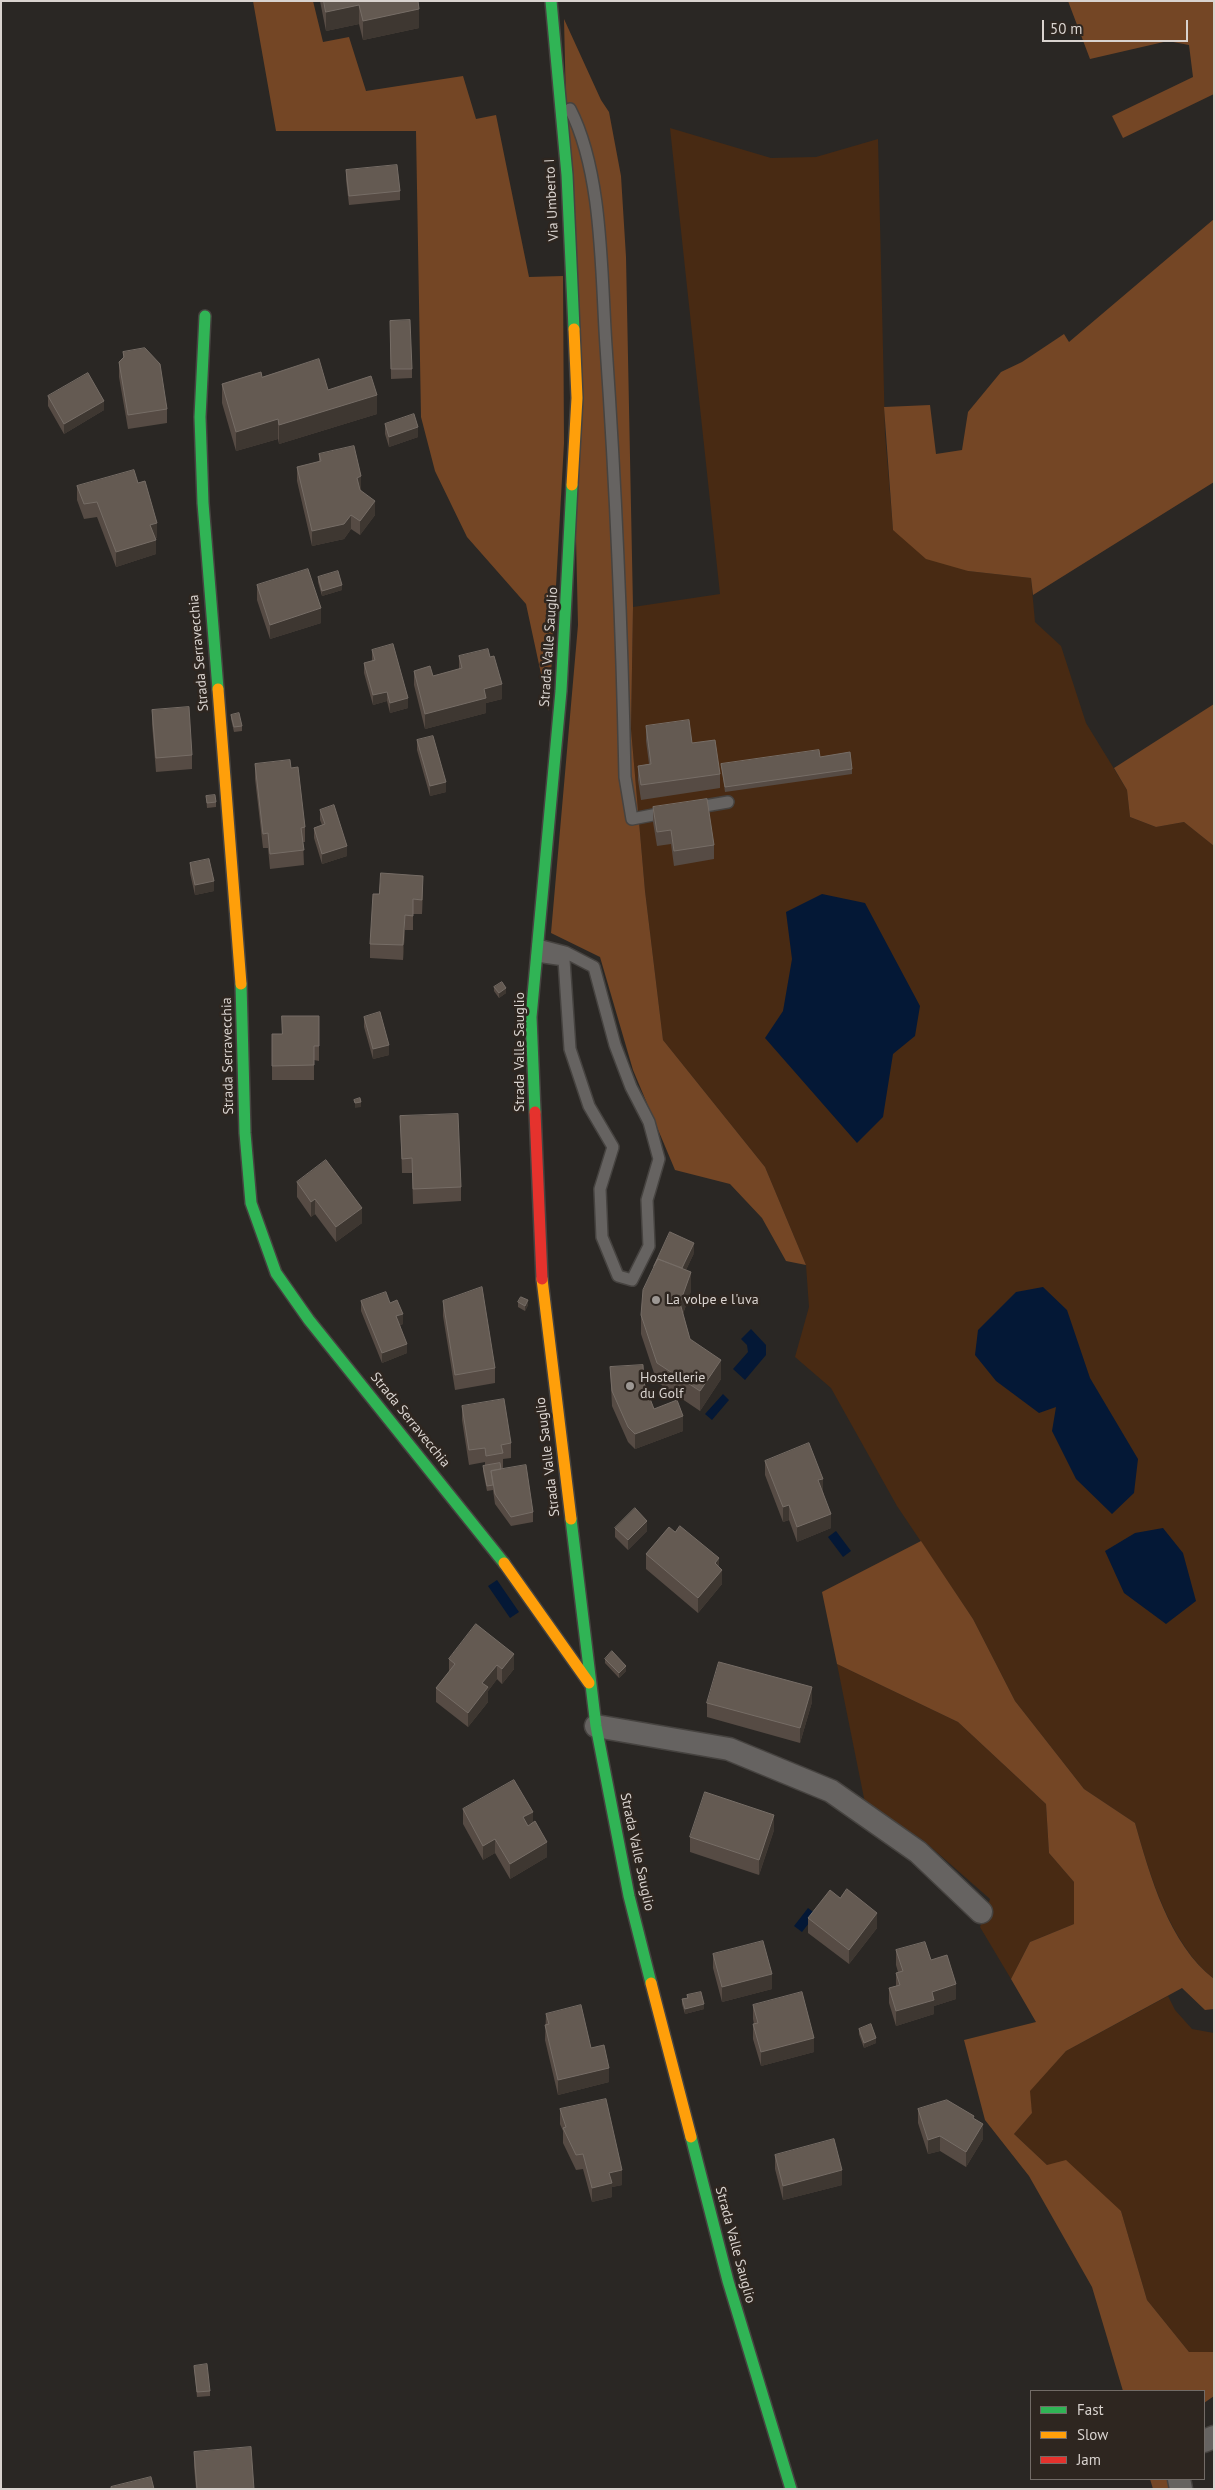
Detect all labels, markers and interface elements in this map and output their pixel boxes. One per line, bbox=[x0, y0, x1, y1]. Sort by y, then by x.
scale bar bbox=[1045, 10, 1191, 42]
text: 50 m bbox=[1050, 19, 1083, 38]
street label: Via Umberto I bbox=[541, 158, 563, 242]
street label: Strada Valle Sauglio bbox=[536, 587, 562, 707]
street label: Strada Serravecchia bbox=[186, 594, 212, 712]
street label: Strada Valle Sauglio bbox=[512, 992, 528, 1112]
street label: Strada Serravecchia bbox=[219, 997, 237, 1115]
place label: La volpe e l'uva bbox=[666, 1292, 759, 1308]
marker: La volpe e l'uva bbox=[650, 1294, 662, 1306]
street label: Strada Serravecchia bbox=[367, 1369, 453, 1471]
place label: Hostellerie du Golf bbox=[640, 1370, 705, 1402]
marker: Hostellerie du Golf bbox=[624, 1380, 636, 1392]
street label: Strada Valle Sauglio bbox=[532, 1396, 564, 1518]
street label: Strada Valle Sauglio bbox=[616, 1792, 658, 1912]
street label: Strada Valle Sauglio bbox=[711, 2185, 759, 2305]
legend bbox=[1030, 2390, 1205, 2480]
text: Fast bbox=[1077, 2400, 1104, 2419]
text: Slow bbox=[1077, 2425, 1108, 2444]
text: Jam bbox=[1077, 2450, 1101, 2469]

